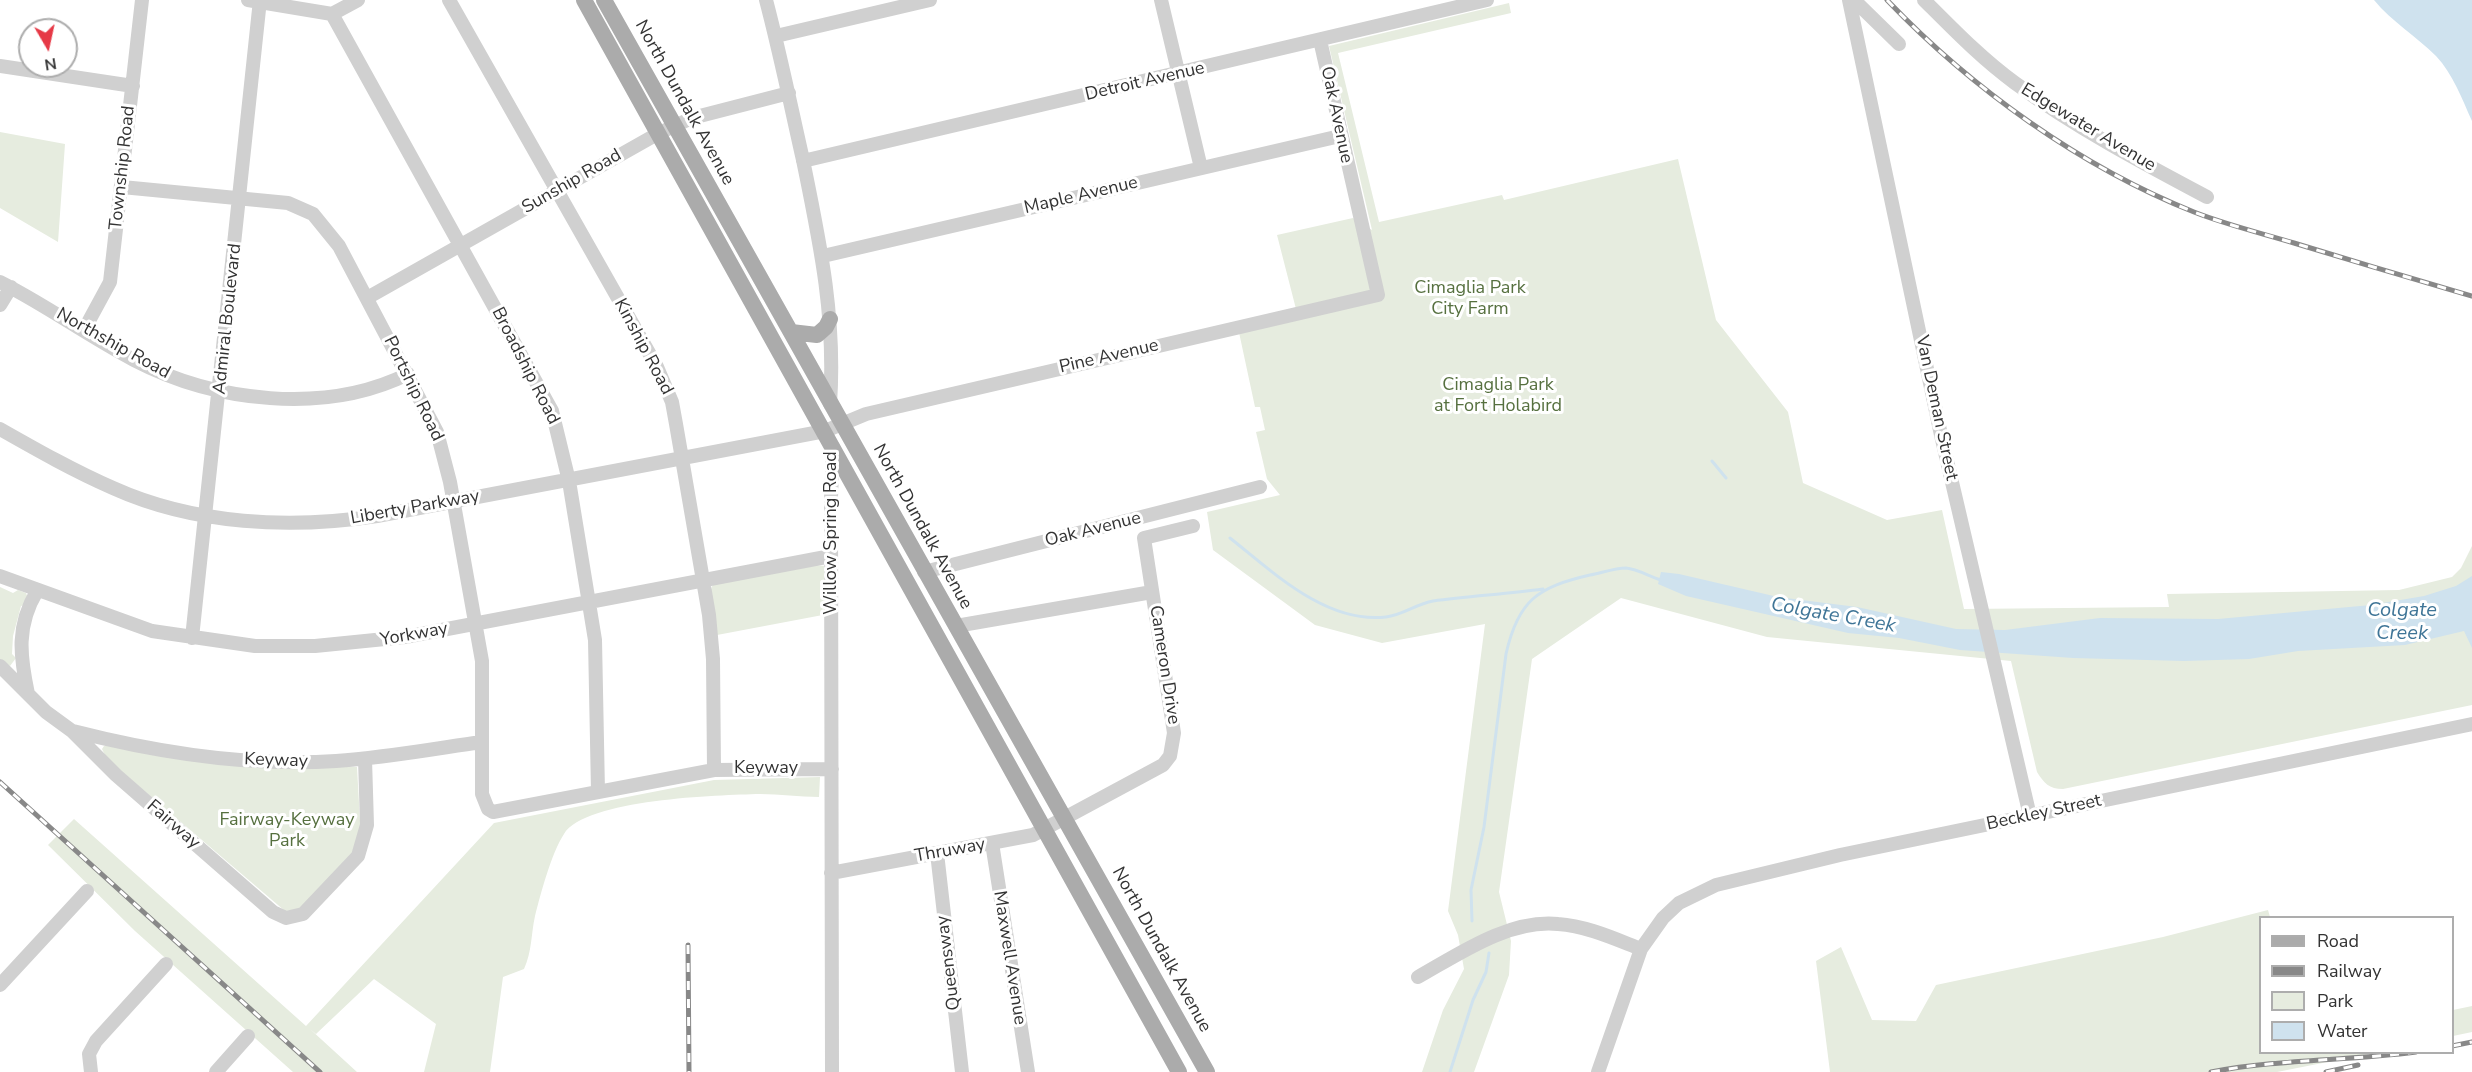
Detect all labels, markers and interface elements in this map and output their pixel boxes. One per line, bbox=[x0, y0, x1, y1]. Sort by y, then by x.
street label: North Dundalk Avenue bbox=[630, 17, 738, 189]
north arrow bbox=[18, 18, 78, 78]
text: N bbox=[43, 52, 58, 76]
street label: Detroit Avenue bbox=[1083, 58, 1207, 106]
street label: Oak Avenue bbox=[1315, 65, 1357, 165]
street label: Edgewater Avenue bbox=[2017, 79, 2159, 177]
street label: Township Road bbox=[106, 105, 140, 231]
street label: Sunship Road bbox=[518, 145, 626, 219]
street label: Maple Avenue bbox=[1022, 172, 1140, 220]
street label: Admiral Boulevard bbox=[209, 243, 247, 395]
park label: Cimaglia Park City Farm bbox=[1414, 278, 1526, 320]
street label: Kinship Road bbox=[609, 295, 677, 399]
street label: Northship Road bbox=[52, 304, 174, 384]
street label: Broadship Road bbox=[486, 304, 564, 428]
street label: Portship Road bbox=[378, 333, 448, 445]
street label: Van Deman Street bbox=[1910, 334, 1962, 482]
street label: Pine Avenue bbox=[1057, 335, 1161, 379]
park label: Cimaglia Park at Fort Holabird bbox=[1434, 375, 1562, 418]
street label: North Dundalk Avenue bbox=[868, 441, 976, 613]
street label: Willow Spring Road bbox=[821, 451, 843, 615]
street label: Liberty Parkway bbox=[349, 486, 481, 530]
street label: Oak Avenue bbox=[1043, 508, 1143, 552]
water label: Colgate Creek bbox=[1769, 593, 1897, 639]
water label: Colgate Creek bbox=[2367, 599, 2437, 646]
street label: Cameron Drive bbox=[1144, 604, 1184, 726]
street label: Yorkway bbox=[379, 618, 449, 652]
street label: Keyway bbox=[244, 749, 308, 773]
street label: Keyway bbox=[734, 758, 798, 780]
street label: Beckley Street bbox=[1985, 790, 2103, 836]
street label: Fairway bbox=[142, 796, 204, 854]
park label: Fairway-Keyway Park bbox=[220, 810, 354, 852]
street label: Thruway bbox=[913, 834, 987, 868]
street label: North Dundalk Avenue bbox=[1107, 864, 1215, 1036]
street label: Maxwell Avenue bbox=[988, 889, 1030, 1027]
street label: Queensway bbox=[932, 914, 966, 1012]
legend bbox=[2259, 916, 2454, 1054]
text: Road bbox=[2317, 929, 2359, 953]
text: Railway bbox=[2317, 959, 2382, 983]
text: Park bbox=[2317, 989, 2353, 1013]
text: Water bbox=[2317, 1019, 2368, 1043]

